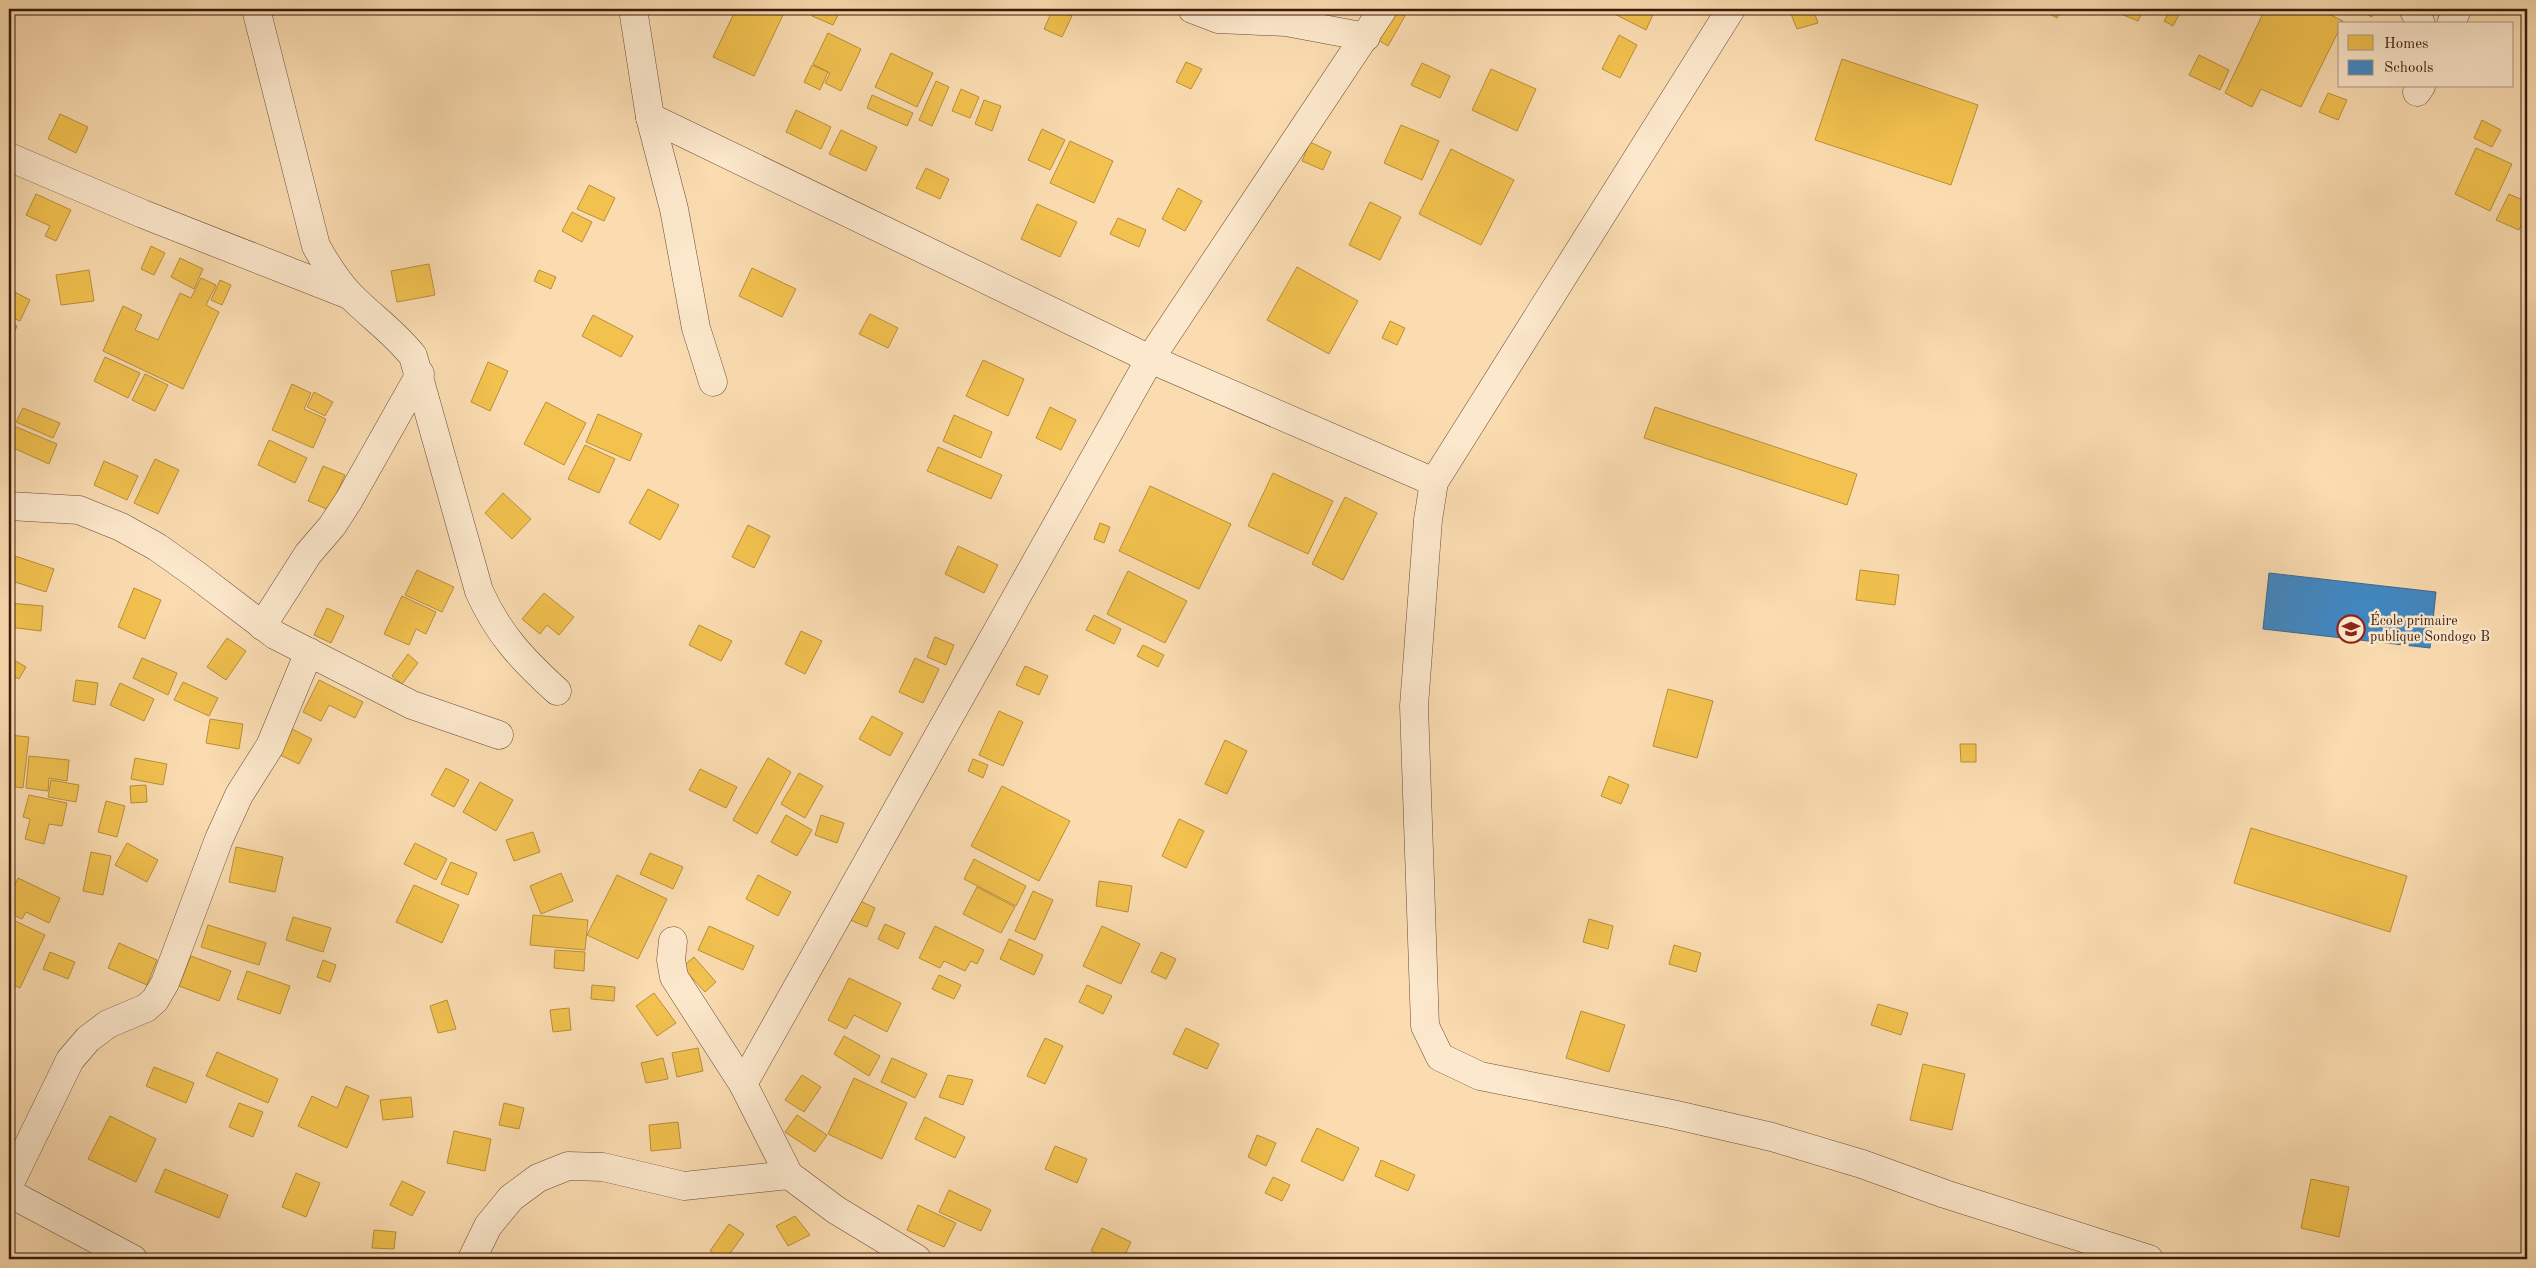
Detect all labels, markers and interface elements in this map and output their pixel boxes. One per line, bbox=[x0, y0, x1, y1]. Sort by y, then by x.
legend bbox=[2338, 22, 2514, 88]
text: Homes bbox=[2384, 37, 2429, 52]
text: Schools bbox=[2384, 61, 2433, 76]
place label: École primaire publique Sondogo B bbox=[2370, 611, 2490, 644]
school or university icon: École primaire publique Sondogo B bbox=[2336, 614, 2366, 644]

